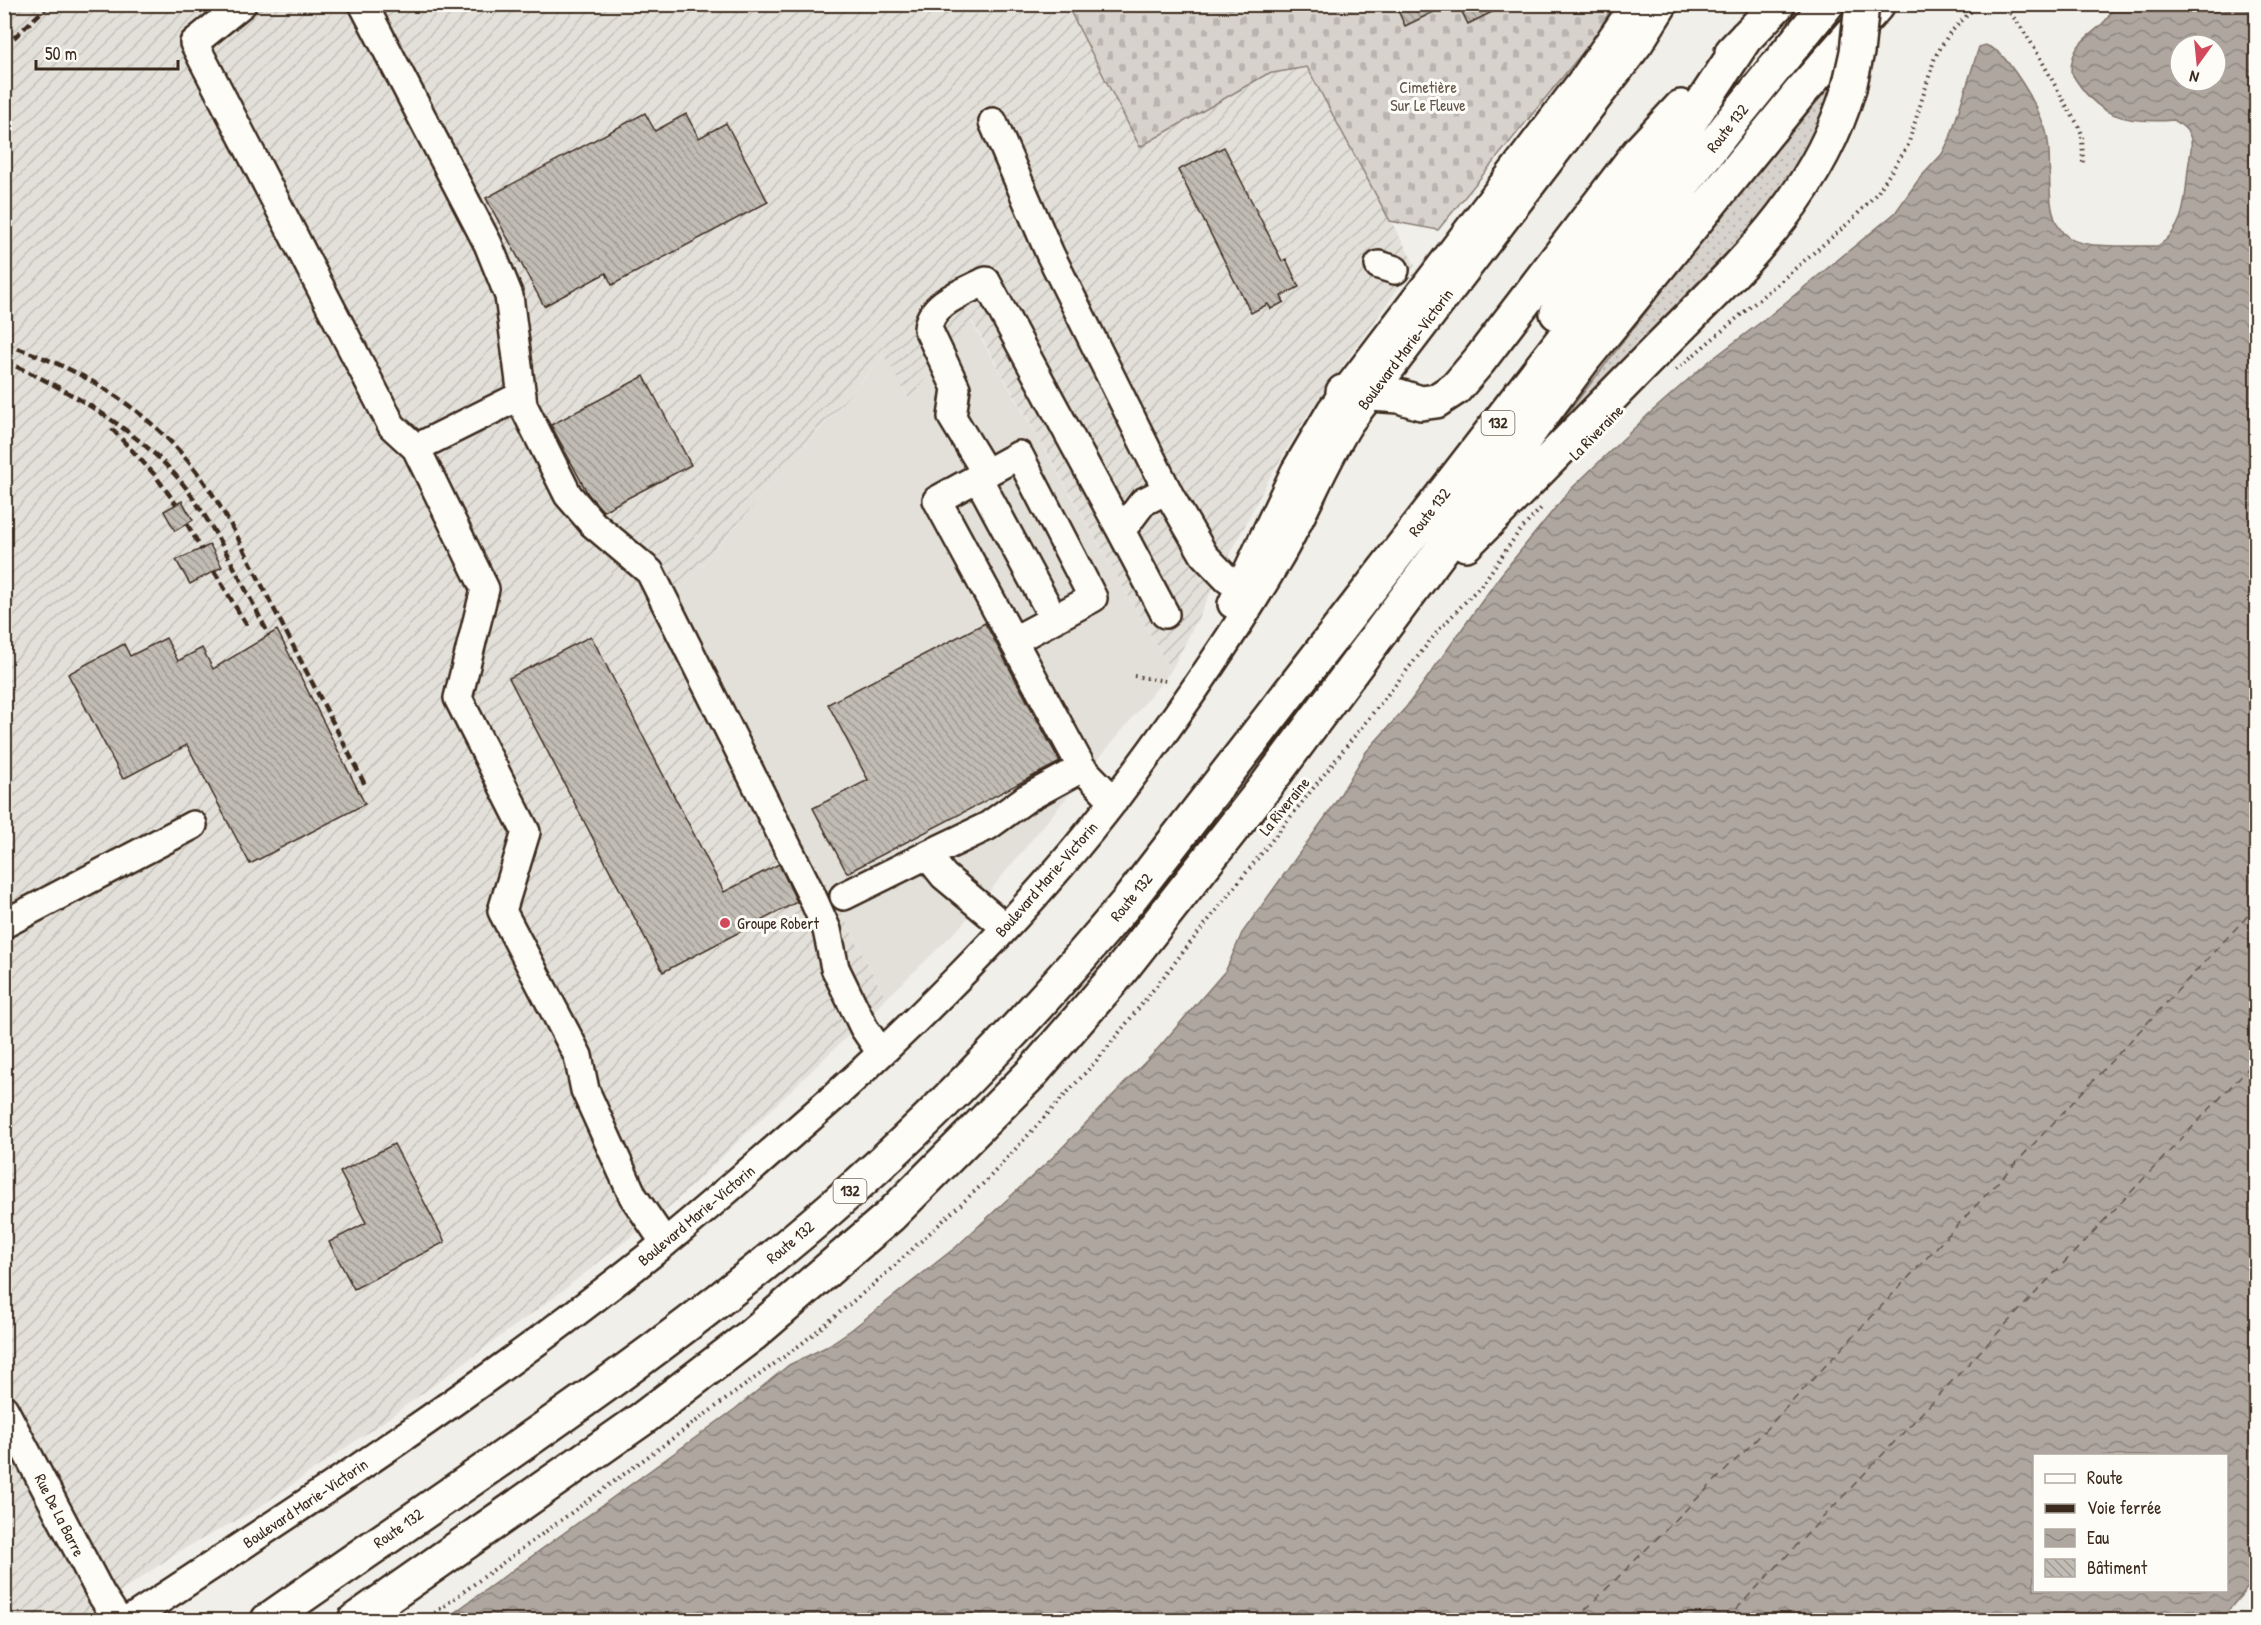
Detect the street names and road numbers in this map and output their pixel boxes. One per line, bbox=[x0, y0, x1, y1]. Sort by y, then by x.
street label: Route 132 bbox=[1701, 99, 1753, 157]
street label: Boulevard Marie-Victorin bbox=[1352, 284, 1458, 414]
street label: La Riveraine bbox=[1564, 399, 1628, 465]
road number: 132 bbox=[1482, 411, 1514, 435]
street label: Route 132 bbox=[1403, 483, 1455, 541]
street label: La Riveraine bbox=[1254, 772, 1315, 840]
street label: Boulevard Marie-Victorin bbox=[990, 817, 1102, 941]
street label: Route 132 bbox=[1105, 868, 1158, 926]
street label: Boulevard Marie-Victorin bbox=[633, 1160, 759, 1270]
road number: 132 bbox=[834, 1179, 866, 1203]
street label: Route 132 bbox=[761, 1215, 819, 1268]
street label: Boulevard Marie-Victorin bbox=[238, 1453, 372, 1553]
street label: Rue De La Barre bbox=[30, 1470, 91, 1561]
street label: Route 132 bbox=[369, 1503, 428, 1553]

